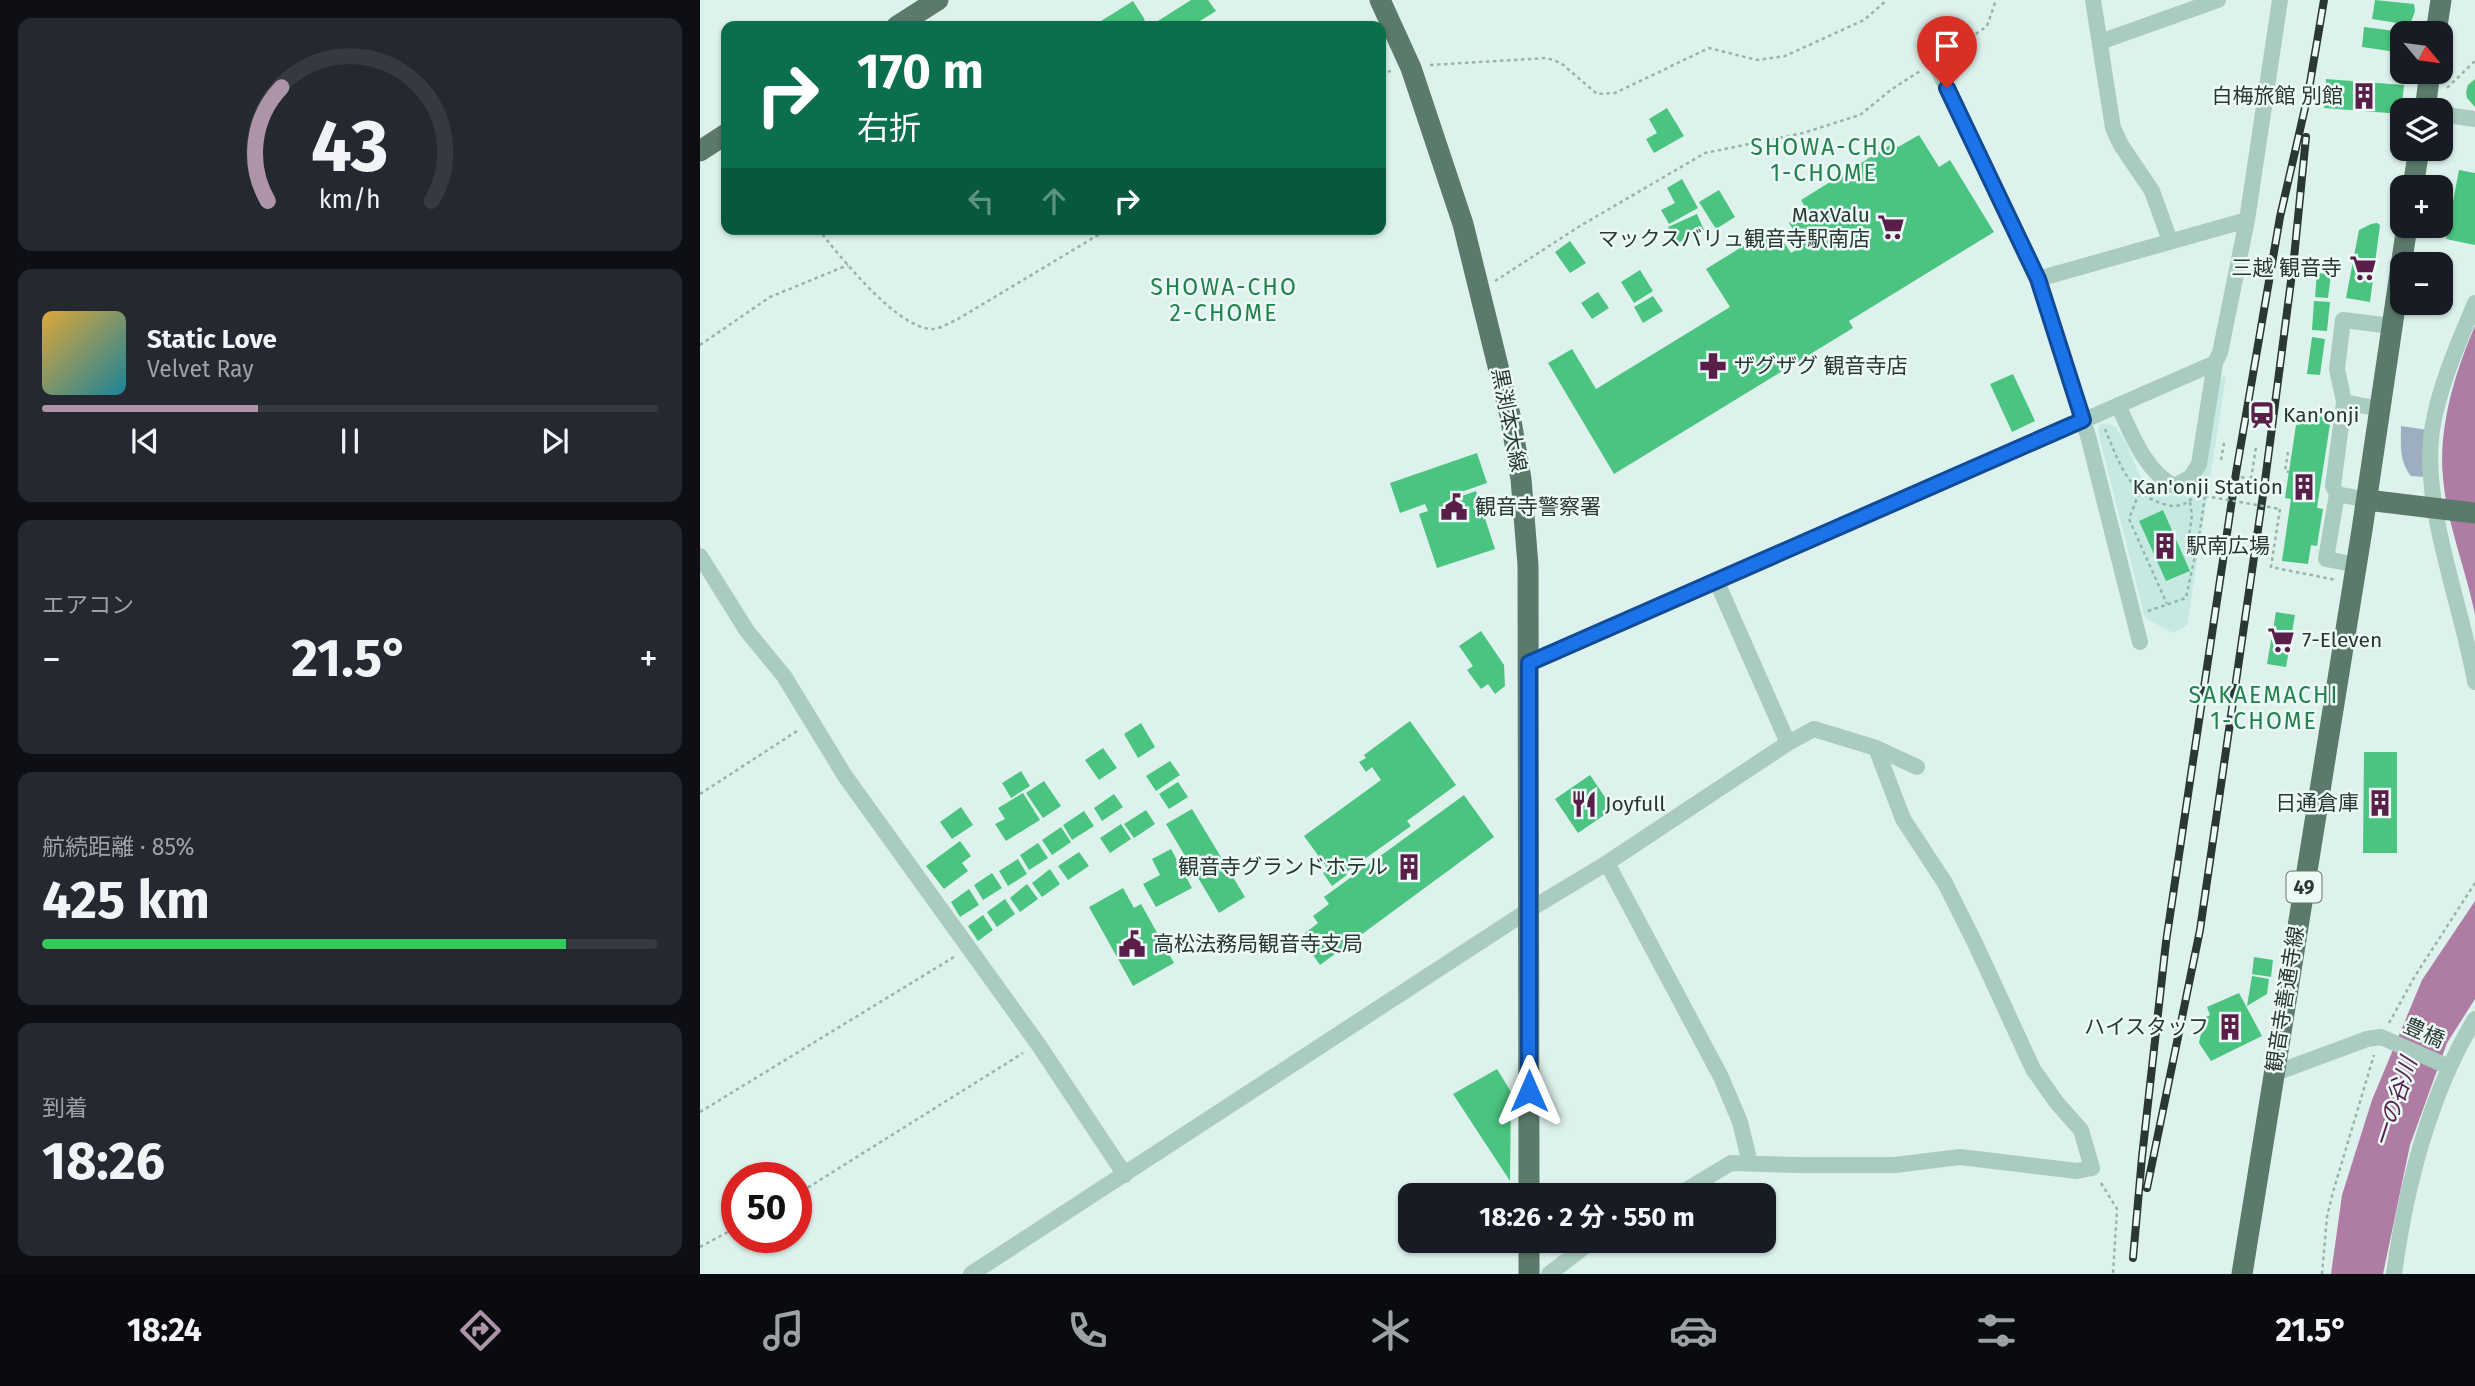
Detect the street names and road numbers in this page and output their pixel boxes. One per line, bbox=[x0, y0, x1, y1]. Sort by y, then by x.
street label: 黒渕本大線 bbox=[1486, 366, 1532, 474]
road number: 49 bbox=[2286, 872, 2322, 902]
street label: 観音寺善通寺線 bbox=[2261, 924, 2309, 1074]
street label: 豊橋 bbox=[2400, 1013, 2448, 1053]

